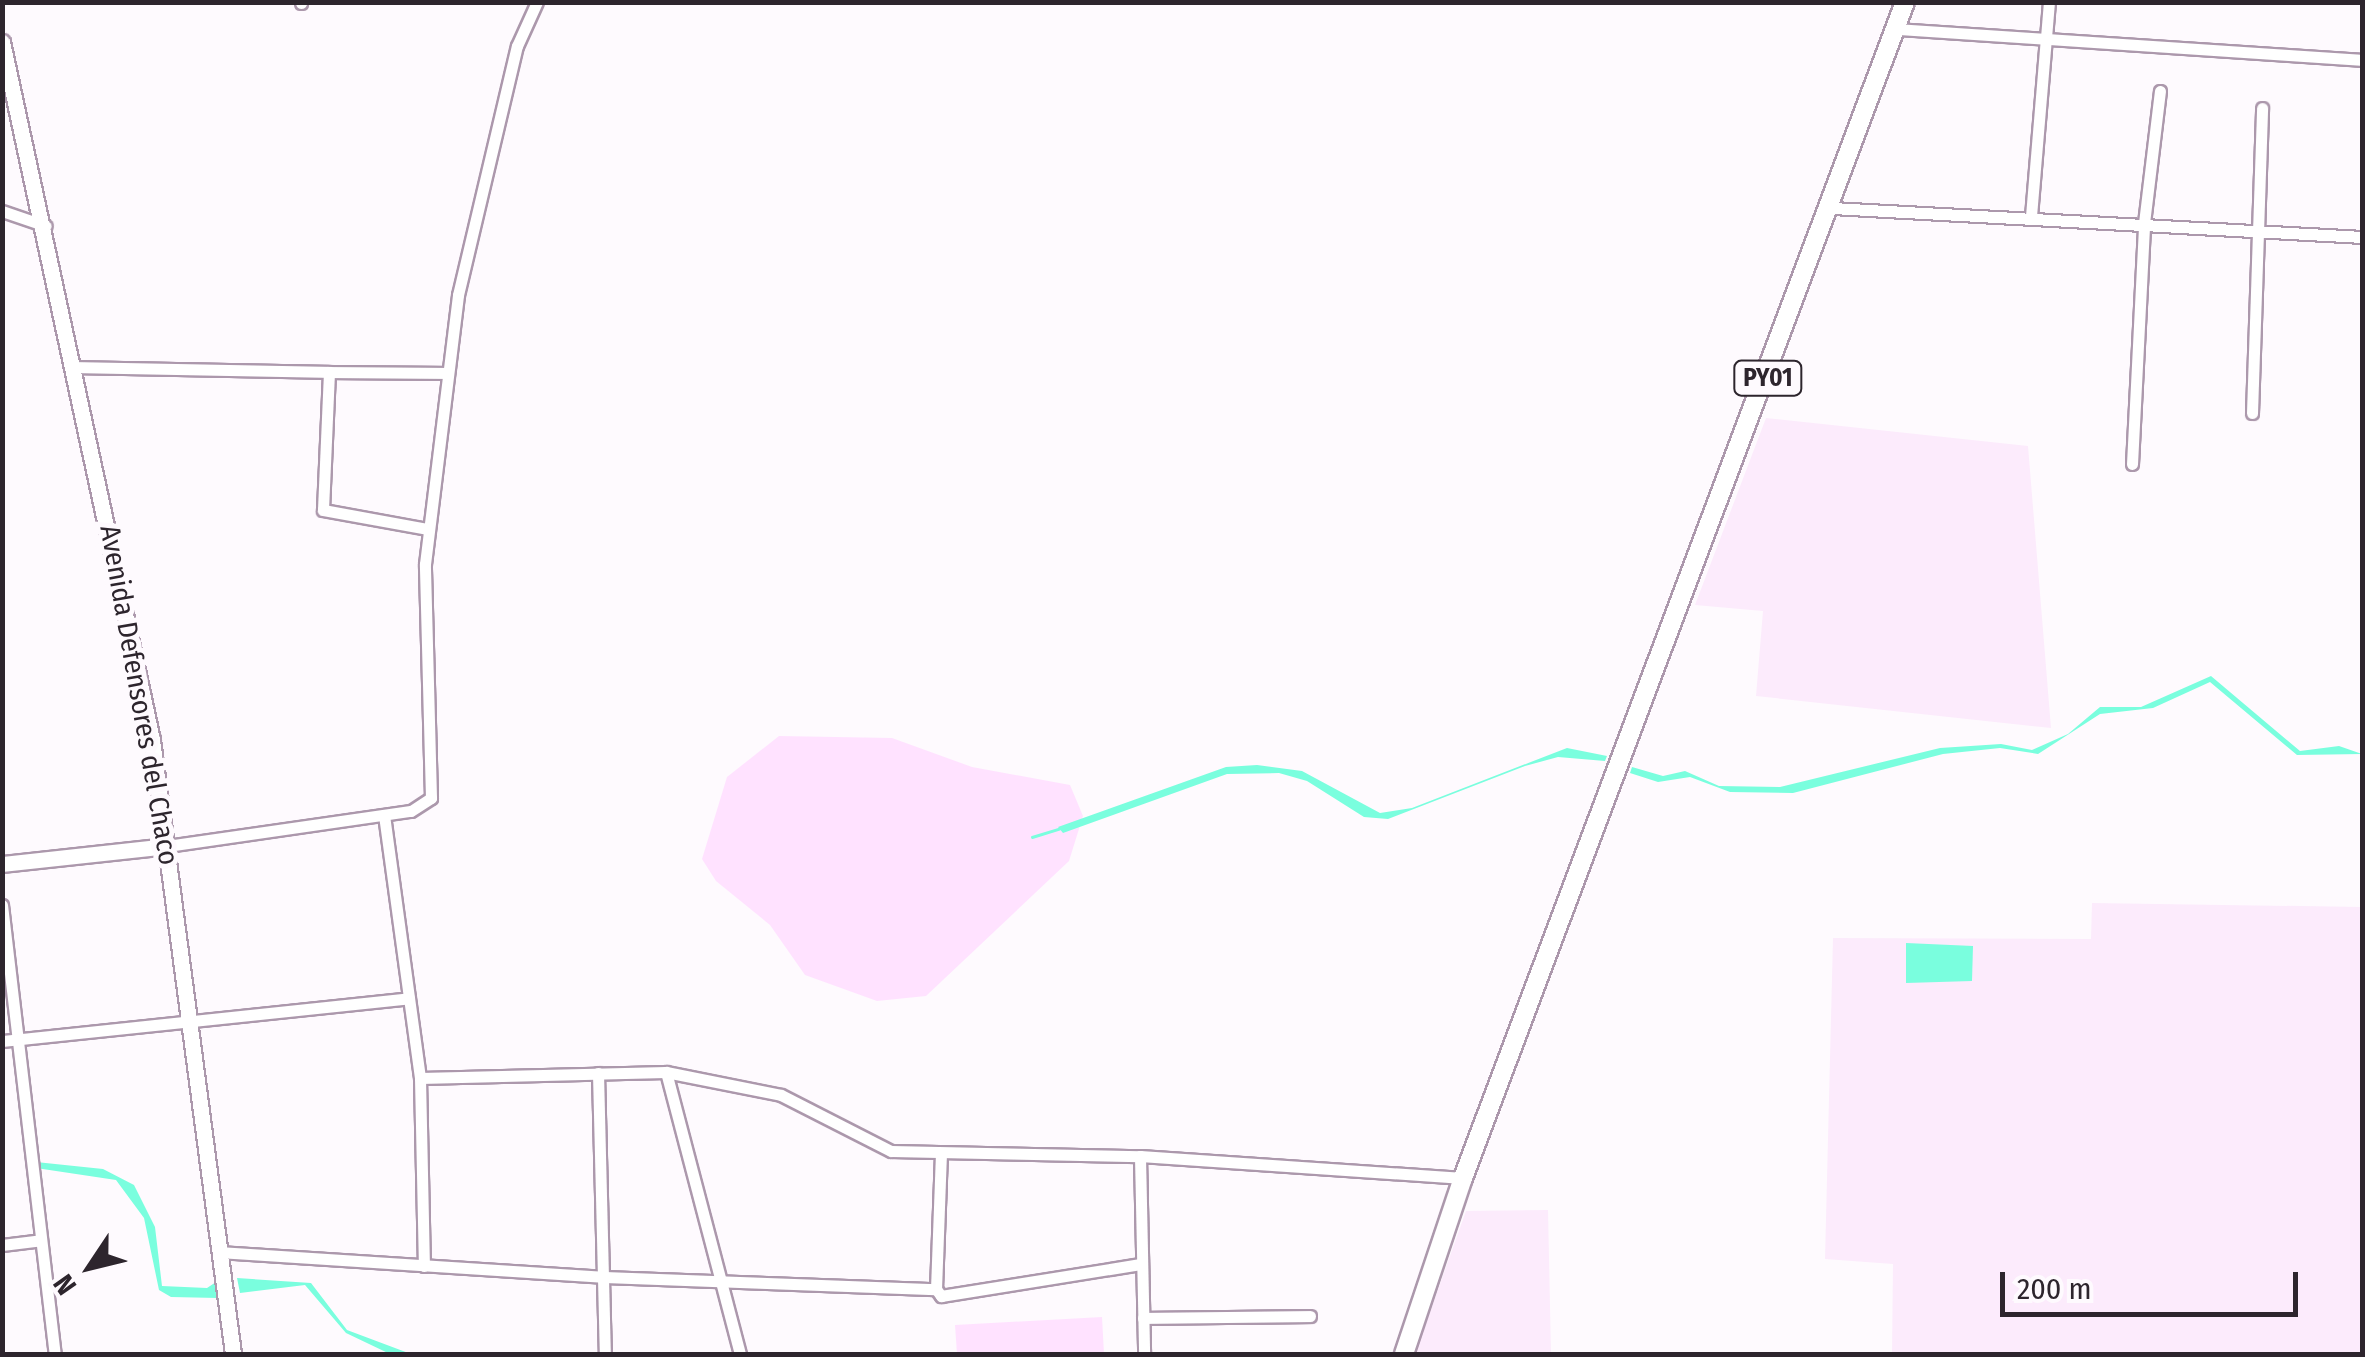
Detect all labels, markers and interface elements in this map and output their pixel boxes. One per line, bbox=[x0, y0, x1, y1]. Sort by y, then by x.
road number: PY01 bbox=[1733, 358, 1803, 398]
street label: Avenida Defensores del Chaco bbox=[93, 522, 185, 868]
north arrow bbox=[40, 1217, 140, 1317]
scale bar bbox=[2005, 1252, 2302, 1314]
text: N bbox=[47, 1268, 83, 1301]
text: 200 m bbox=[2017, 1271, 2092, 1307]

